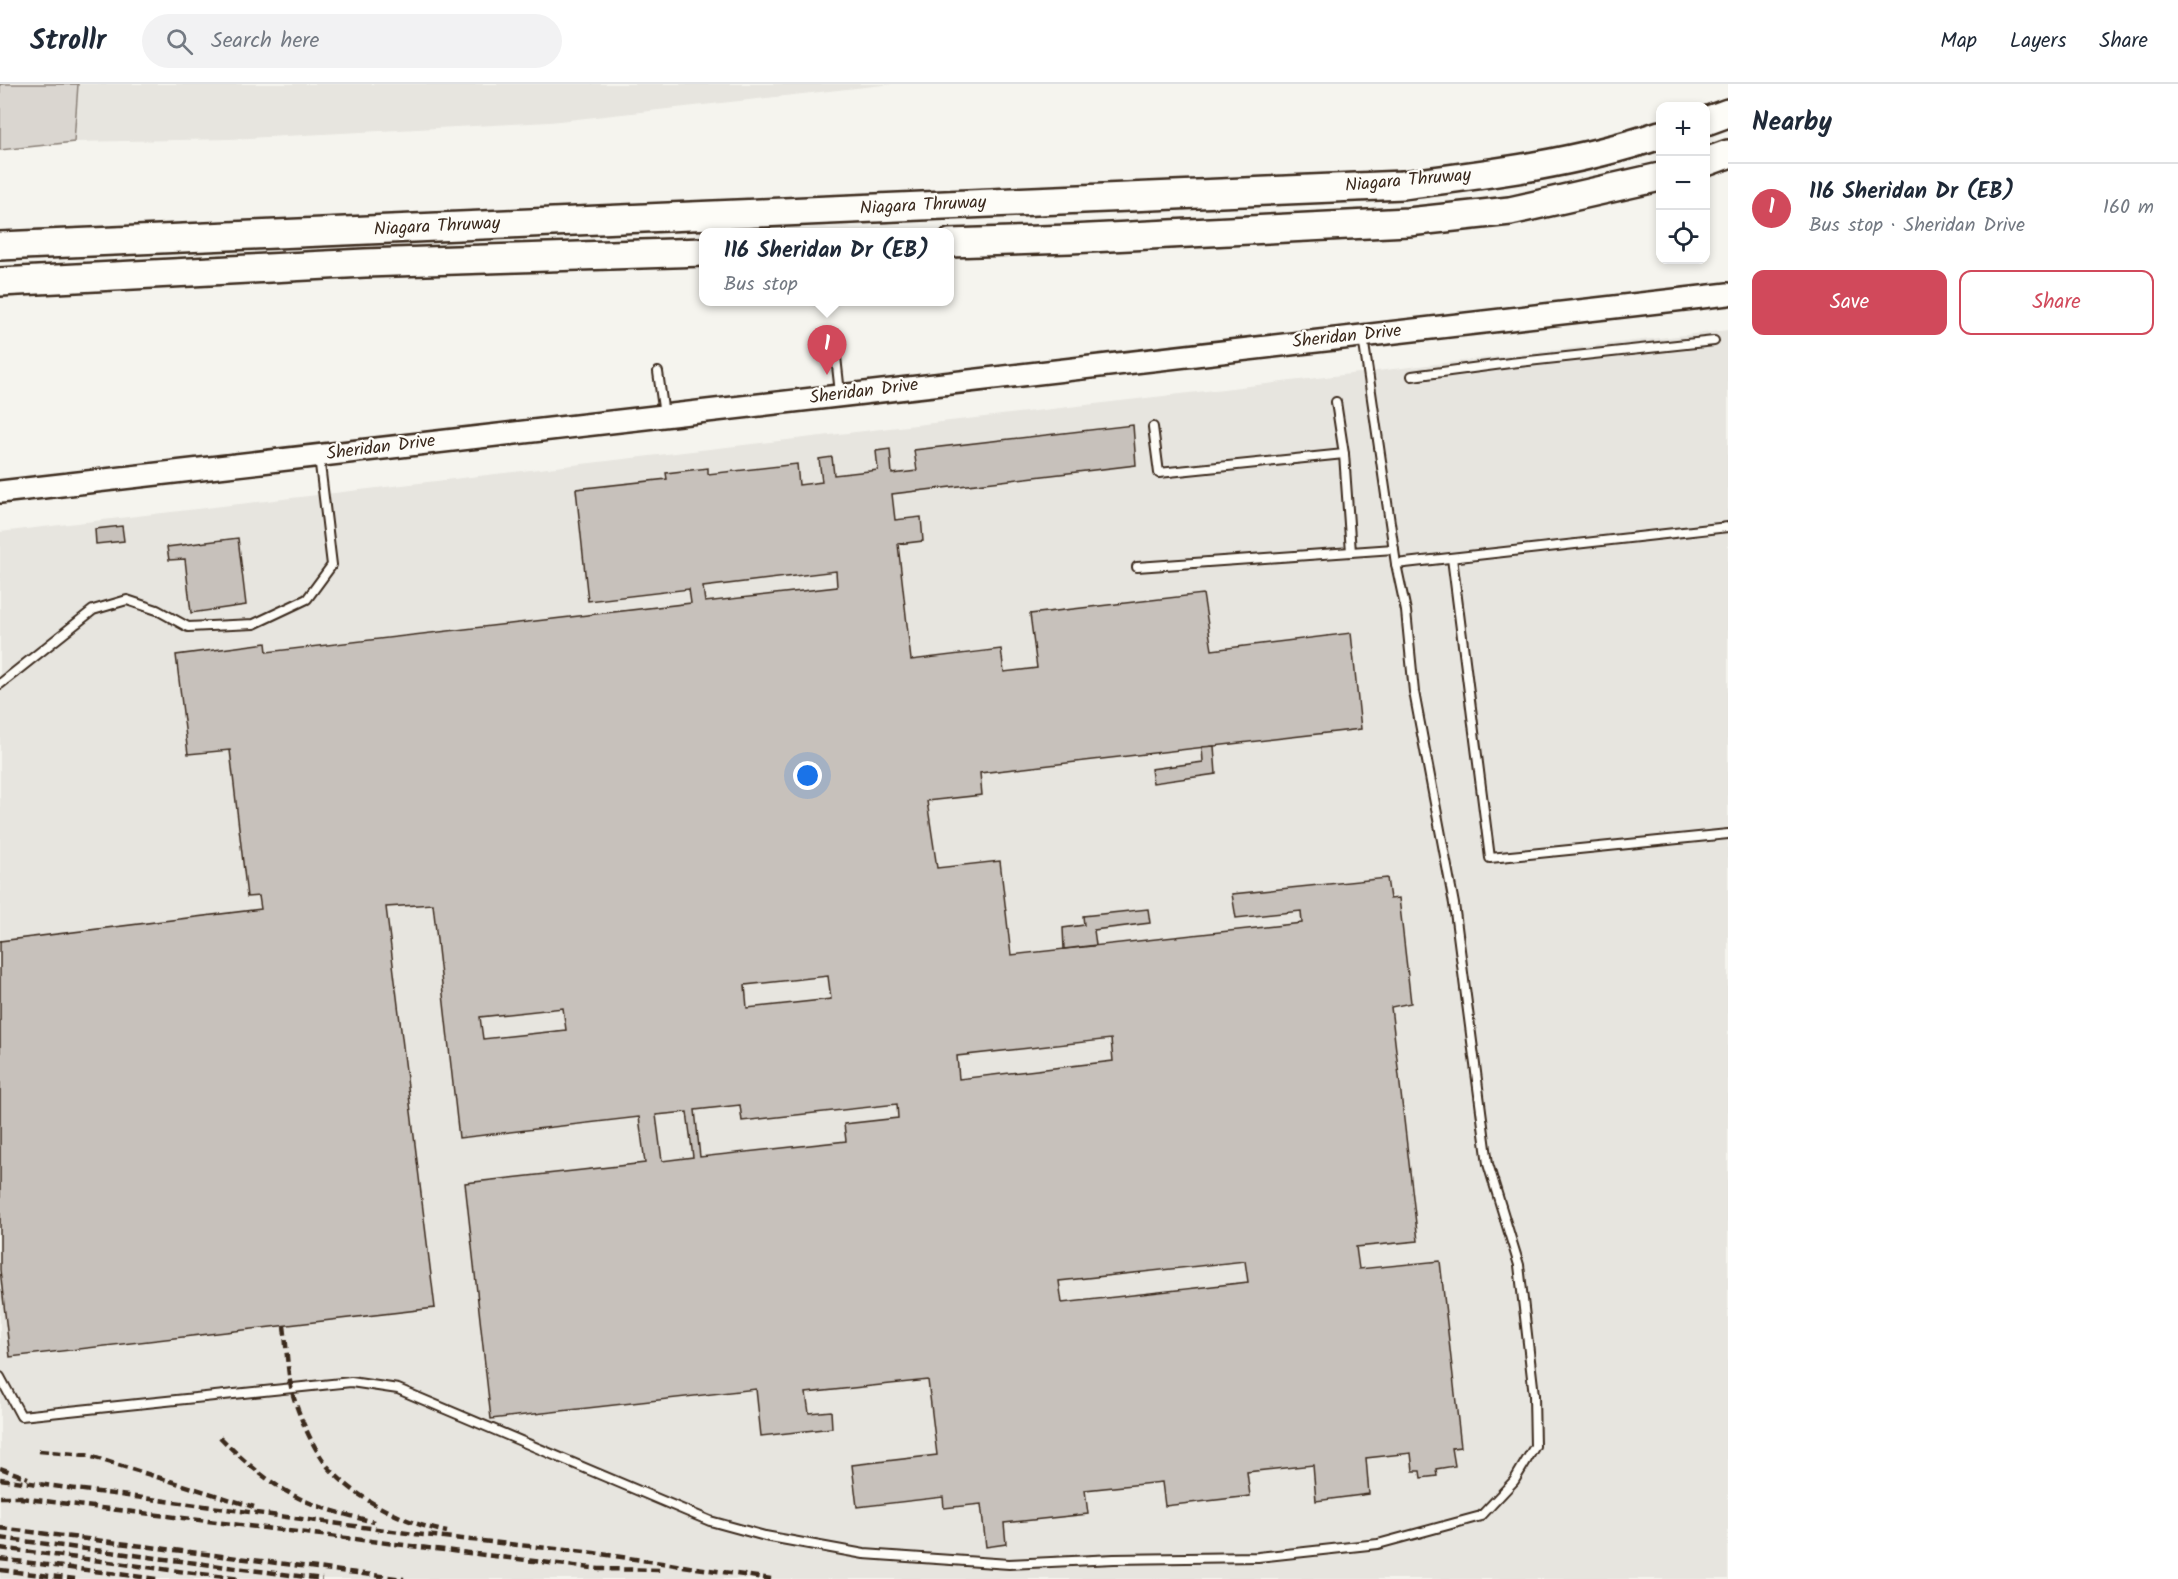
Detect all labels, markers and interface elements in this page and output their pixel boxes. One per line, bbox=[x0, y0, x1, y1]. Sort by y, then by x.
search box bbox=[142, 14, 562, 68]
text: Strollr bbox=[30, 19, 106, 64]
text: Search here bbox=[211, 24, 320, 59]
icon: search bbox=[163, 25, 196, 58]
text: Map bbox=[1940, 25, 1977, 58]
text: Layers bbox=[2010, 25, 2066, 58]
text: Share bbox=[2099, 25, 2148, 58]
map controls bbox=[1656, 102, 1710, 264]
button: + bbox=[1656, 102, 1710, 156]
text: Nearby bbox=[1752, 102, 1832, 144]
button: − bbox=[1656, 156, 1710, 210]
street label: Niagara Thruway bbox=[1344, 161, 1473, 201]
text: 116 Sheridan Dr (EB) bbox=[1809, 175, 2014, 210]
street label: Niagara Thruway bbox=[859, 188, 987, 224]
text: 1 bbox=[1768, 192, 1775, 224]
text: 160 m bbox=[2103, 192, 2154, 224]
street label: Niagara Thruway bbox=[373, 209, 501, 245]
button: locate bbox=[1656, 210, 1710, 264]
text: Bus stop · Sheridan Drive bbox=[1809, 210, 2025, 242]
popup bbox=[699, 228, 954, 306]
text: 116 Sheridan Dr (EB) bbox=[724, 234, 929, 269]
text: Bus stop bbox=[724, 269, 798, 301]
button: Save bbox=[1752, 270, 1947, 335]
button: Share bbox=[1959, 270, 2154, 335]
street label: Sheridan Drive bbox=[1291, 317, 1403, 357]
pin: 1 bbox=[808, 326, 846, 375]
street label: Sheridan Drive bbox=[808, 371, 920, 413]
street label: Sheridan Drive bbox=[325, 427, 437, 469]
your location bbox=[793, 761, 822, 790]

